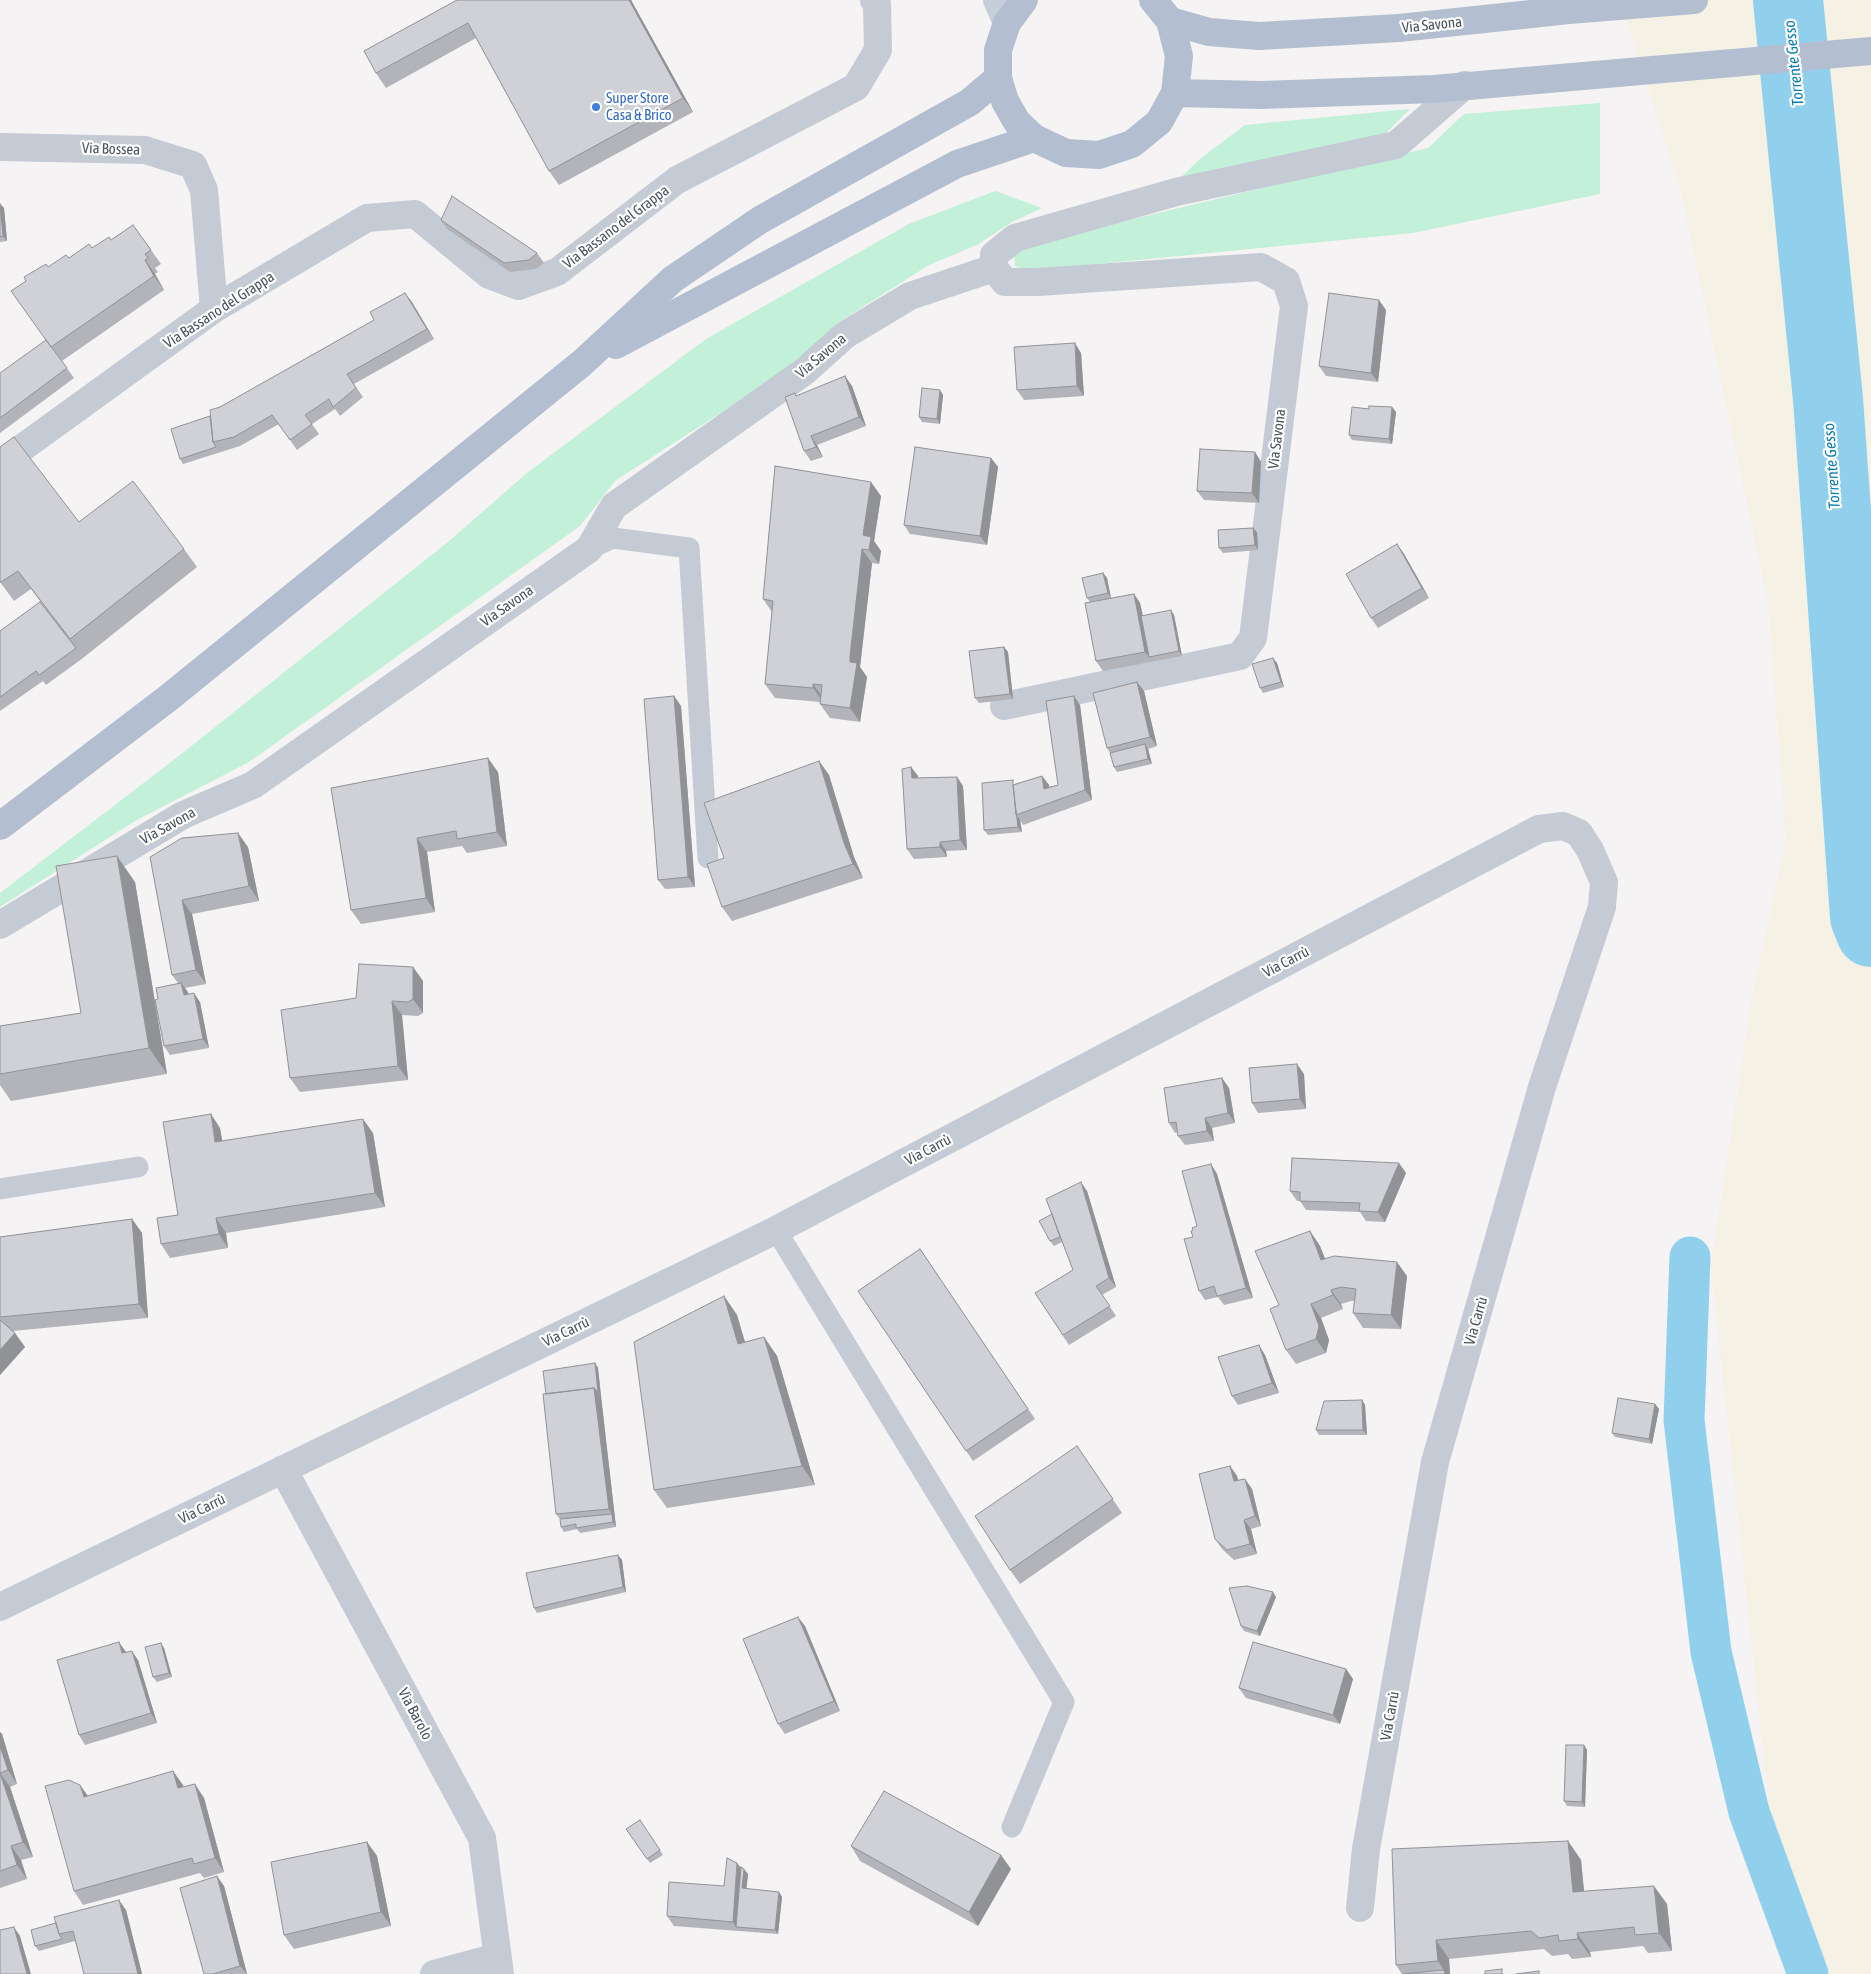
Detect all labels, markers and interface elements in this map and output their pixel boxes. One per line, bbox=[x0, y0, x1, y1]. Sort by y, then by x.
street label: Via Savona bbox=[1401, 13, 1463, 37]
water label: Torrente Gesso bbox=[1780, 19, 1808, 107]
place label: Super Store Casa & Brico bbox=[606, 89, 671, 124]
marker: Super Store Casa & Brico bbox=[590, 101, 602, 113]
street label: Via Bossea bbox=[82, 139, 140, 159]
street label: Via Bassano del Grappa bbox=[559, 181, 673, 273]
street label: Via Bassano del Grappa bbox=[160, 268, 278, 352]
street label: Via Savona bbox=[792, 330, 850, 382]
street label: Via Savona bbox=[1264, 408, 1290, 470]
water label: Torrente Gesso bbox=[1819, 422, 1845, 510]
street label: Via Savona bbox=[477, 581, 537, 631]
street label: Via Savona bbox=[137, 803, 199, 849]
street label: Via Carrù bbox=[1260, 942, 1312, 982]
street label: Via Carrù bbox=[902, 1130, 954, 1170]
street label: Via Carrù bbox=[1461, 1295, 1491, 1347]
street label: Via Carrù bbox=[540, 1313, 592, 1351]
street label: Via Carrù bbox=[176, 1490, 228, 1528]
street label: Via Barolo bbox=[394, 1685, 436, 1743]
street label: Via Carrù bbox=[1377, 1690, 1403, 1742]

